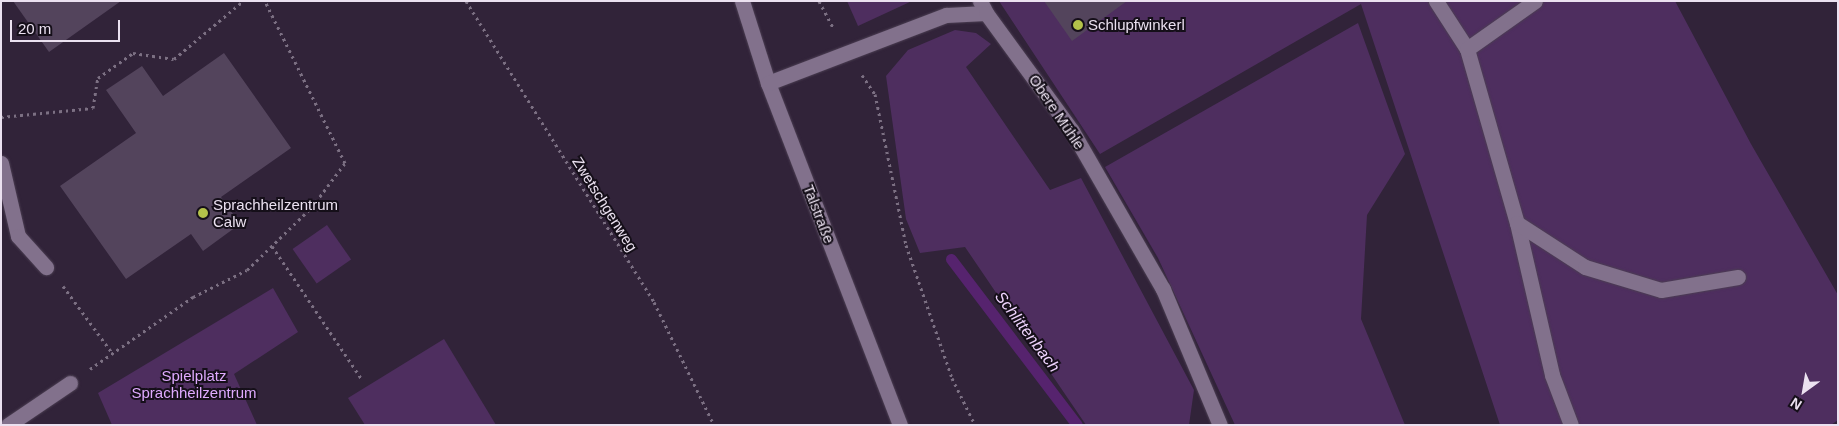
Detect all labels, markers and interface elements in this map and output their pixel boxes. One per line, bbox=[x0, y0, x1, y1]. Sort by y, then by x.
scale bar bbox=[12, 10, 122, 42]
place label: Schlupfwinkerl bbox=[1088, 16, 1185, 34]
marker: Schlupfwinkerl bbox=[1072, 19, 1084, 31]
text: 20 m bbox=[18, 20, 51, 37]
street label: Obere Mühle bbox=[1025, 71, 1089, 153]
street label: Zwetschgenweg bbox=[569, 153, 641, 255]
street label: Talstraße bbox=[800, 182, 838, 246]
place label: Sprachheilzentrum Calw bbox=[213, 195, 338, 230]
marker: Sprachheilzentrum Calw bbox=[197, 207, 209, 219]
water label: Schlittenbach bbox=[990, 288, 1064, 376]
park label: Spielplatz Sprachheilzentrum bbox=[131, 366, 257, 401]
north arrow bbox=[1779, 366, 1829, 416]
text: N bbox=[1788, 394, 1805, 413]

